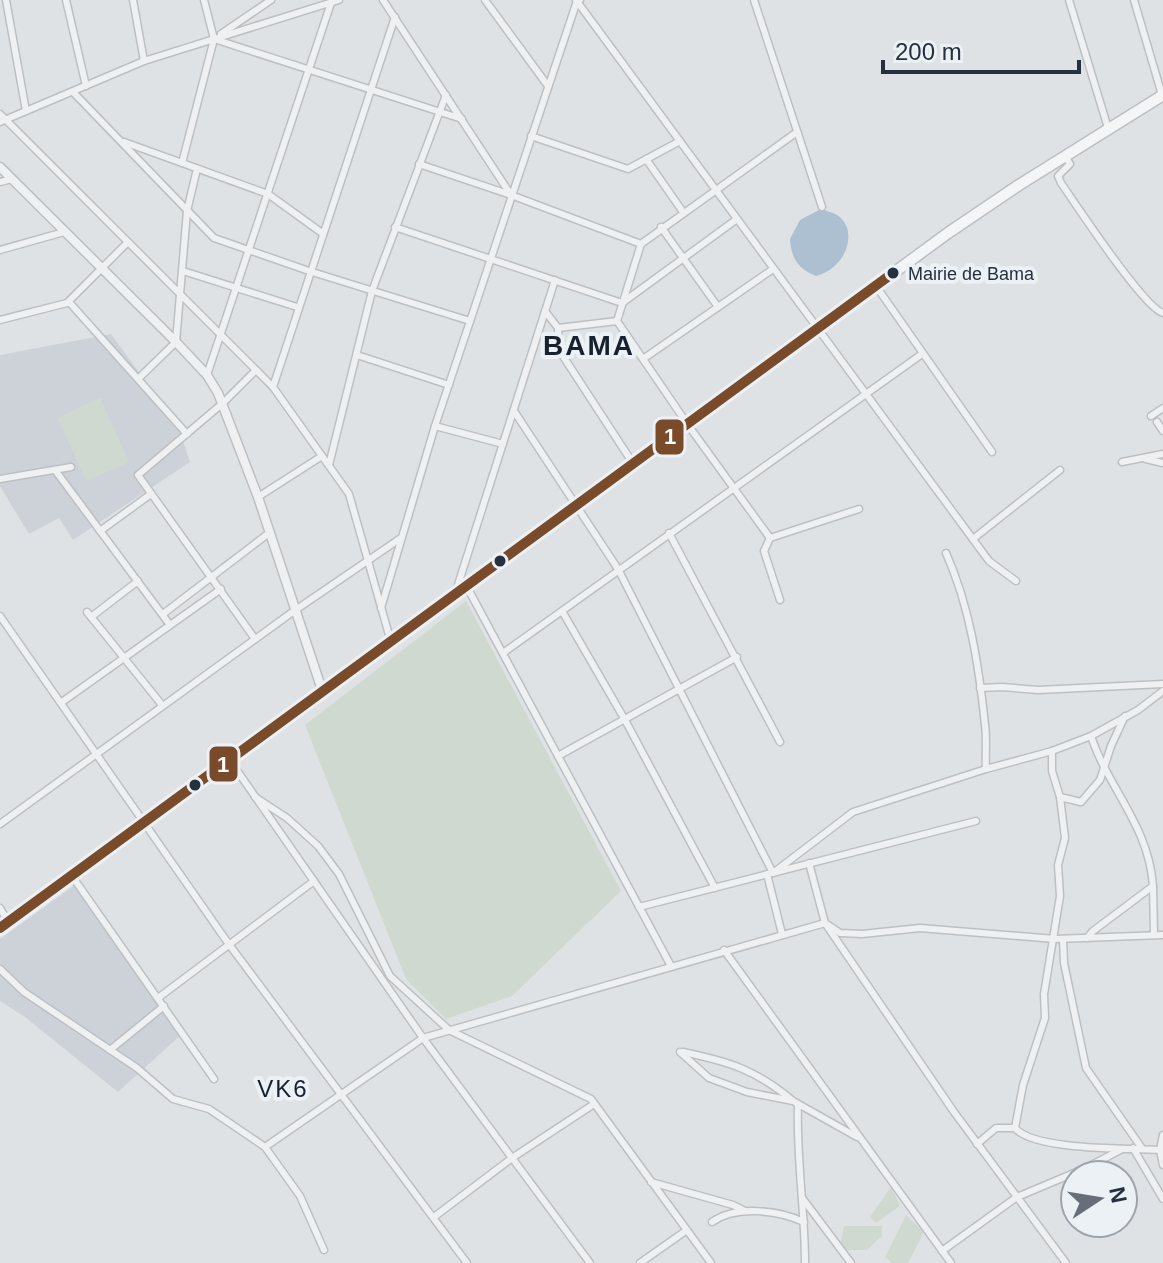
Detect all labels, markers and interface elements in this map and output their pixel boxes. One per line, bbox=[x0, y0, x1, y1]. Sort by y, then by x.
scale bar bbox=[883, 24, 1079, 74]
text: 200 m bbox=[895, 38, 962, 65]
place label: Mairie de Bama bbox=[908, 264, 1035, 284]
marker: Mairie de Bama bbox=[885, 265, 901, 281]
district label: BAMA bbox=[543, 330, 635, 361]
line badge: 1 bbox=[654, 418, 685, 456]
text: 1 bbox=[664, 424, 676, 449]
unlabelled marker bbox=[492, 553, 508, 569]
line badge: 1 bbox=[208, 745, 239, 783]
text: 1 bbox=[217, 752, 229, 777]
unlabelled marker bbox=[187, 777, 203, 793]
district label: VK6 bbox=[257, 1075, 309, 1102]
north arrow bbox=[1059, 1159, 1139, 1239]
text: N bbox=[1104, 1185, 1132, 1205]

